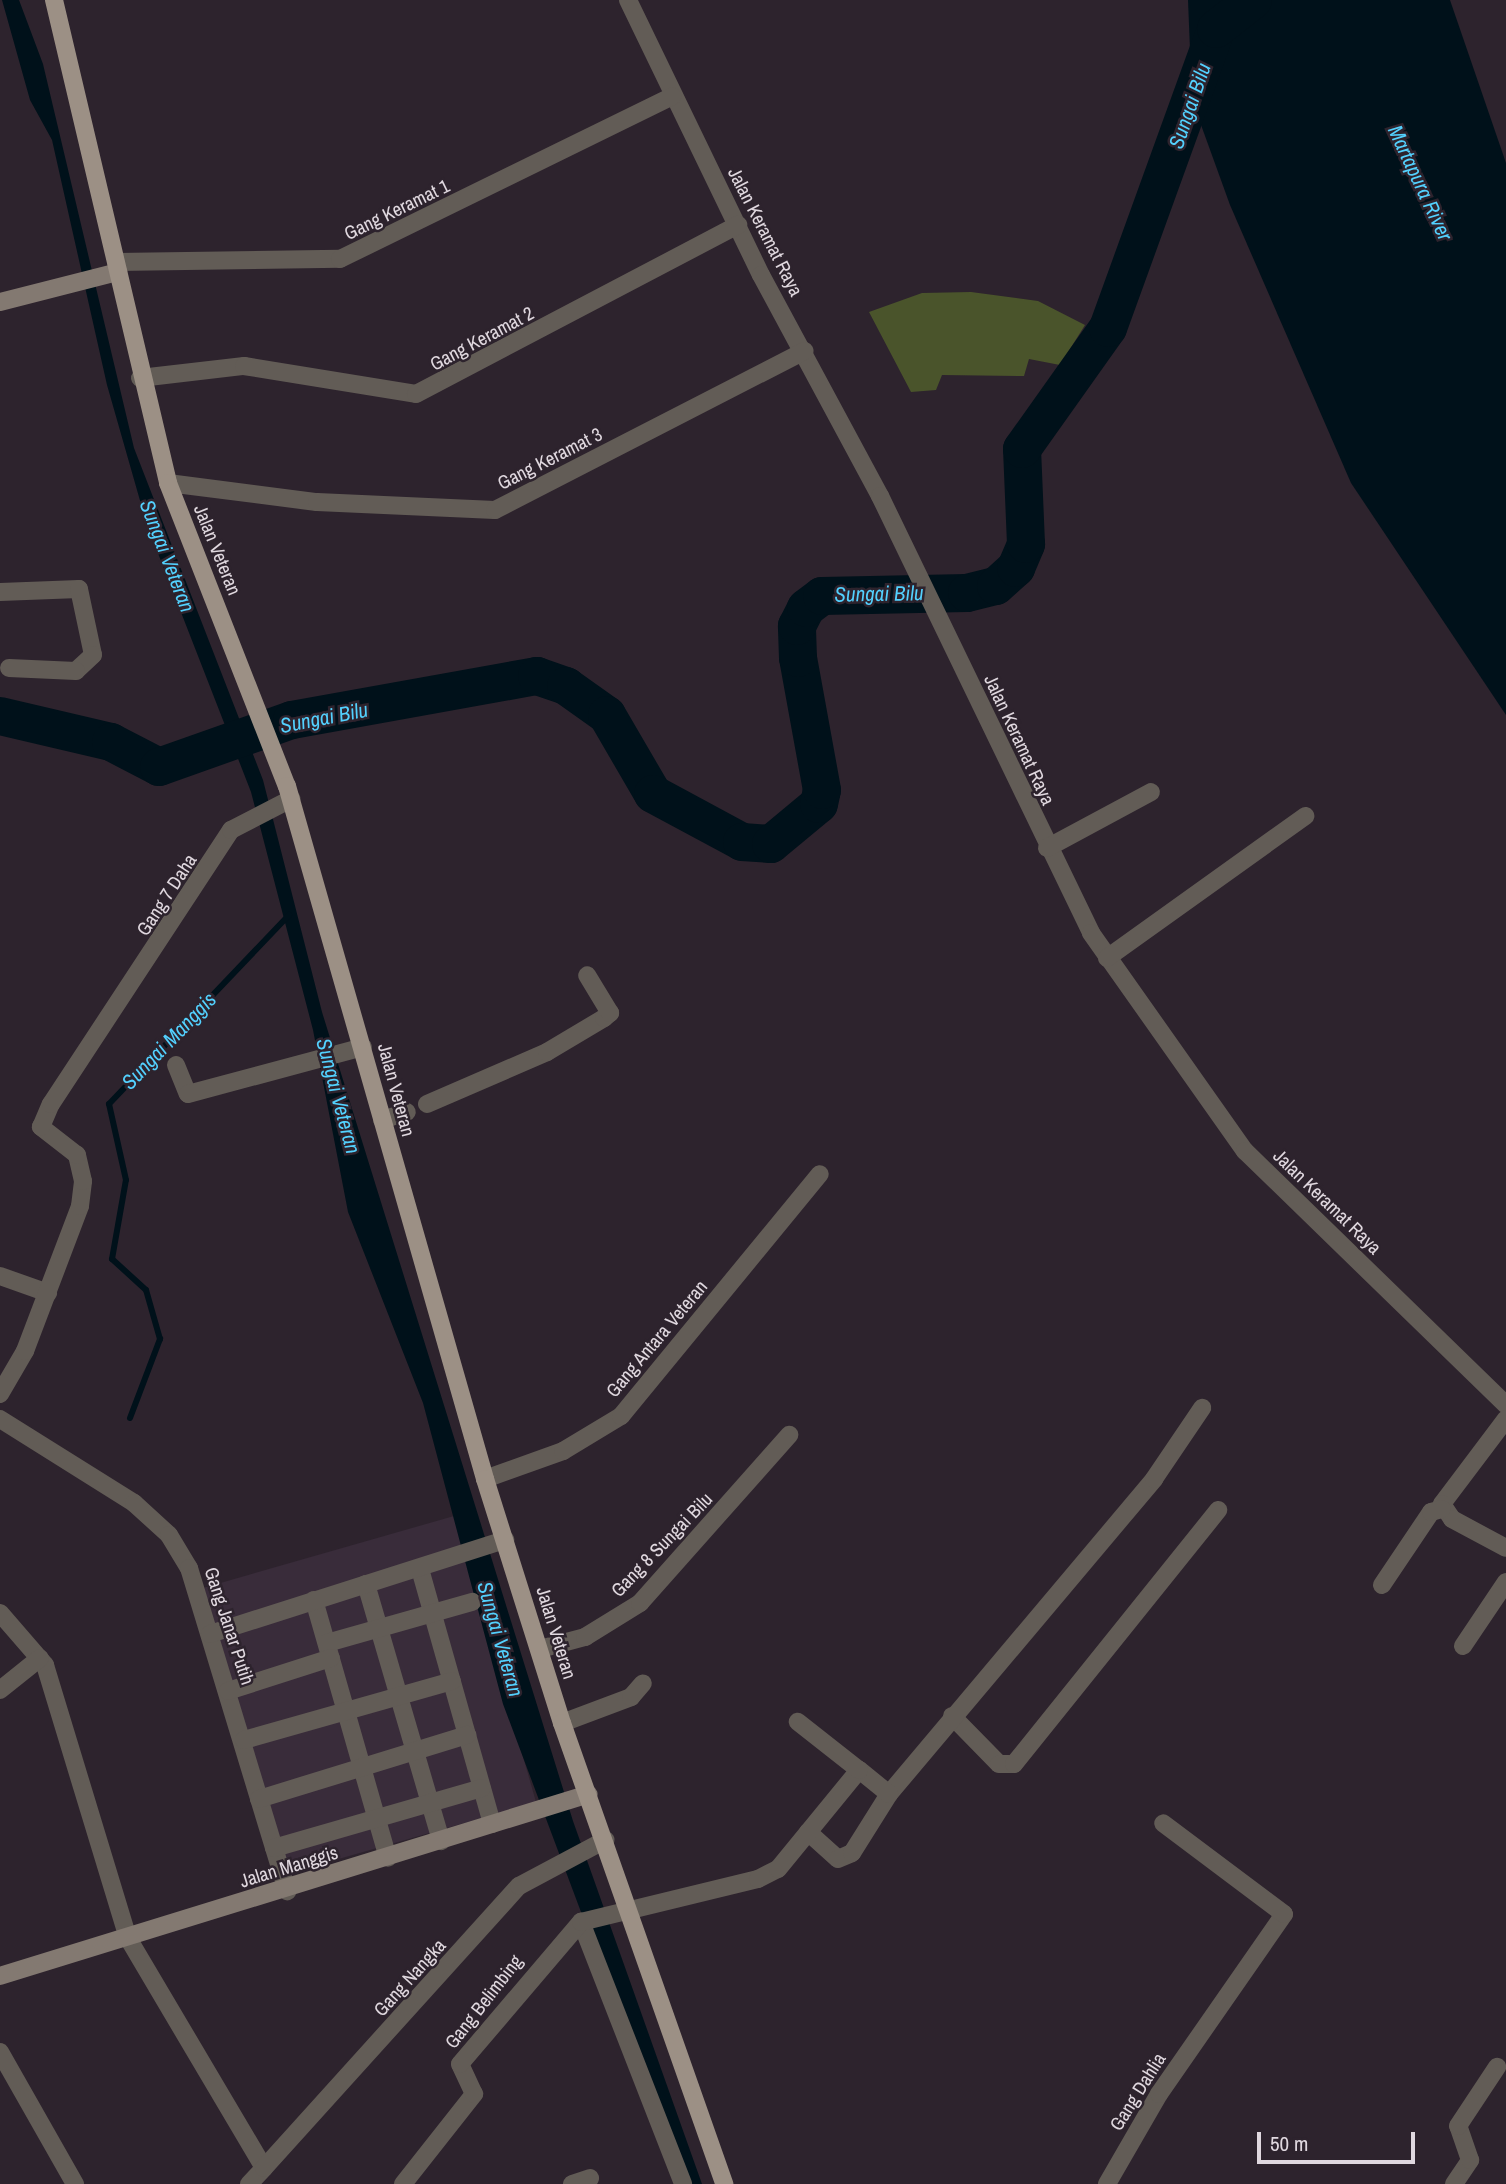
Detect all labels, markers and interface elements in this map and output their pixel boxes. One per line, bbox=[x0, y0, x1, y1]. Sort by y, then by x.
water label: Sungai Bilu bbox=[1164, 60, 1216, 152]
water label: Martapura River bbox=[1382, 121, 1458, 245]
street label: Jalan Keramat Raya bbox=[723, 164, 807, 300]
street label: Gang Keramat 1 bbox=[341, 175, 453, 245]
street label: Gang Keramat 2 bbox=[426, 302, 538, 376]
street label: Gang Keramat 3 bbox=[494, 423, 606, 495]
water label: Sungai Veteran bbox=[134, 496, 200, 616]
street label: Jalan Veteran bbox=[189, 502, 245, 598]
water label: Sungai Bilu bbox=[834, 581, 924, 607]
street label: Jalan Keramat Raya bbox=[979, 671, 1059, 809]
water label: Sungai Bilu bbox=[278, 697, 370, 739]
street label: Gang 7 Daha bbox=[132, 850, 202, 940]
water label: Sungai Manggis bbox=[116, 987, 222, 1095]
water label: Sungai Veteran bbox=[310, 1035, 366, 1157]
street label: Jalan Veteran bbox=[373, 1041, 419, 1139]
street label: Jalan Keramat Raya bbox=[1268, 1145, 1386, 1259]
street label: Gang Antara Veteran bbox=[601, 1276, 713, 1402]
street label: Gang 8 Sungai Bilu bbox=[607, 1488, 717, 1602]
street label: Gang Janar Putih bbox=[199, 1564, 259, 1688]
water label: Sungai Veteran bbox=[472, 1579, 528, 1699]
street label: Jalan Veteran bbox=[531, 1584, 581, 1682]
street label: Jalan Manggis bbox=[237, 1841, 341, 1893]
street label: Gang Nangka bbox=[369, 1935, 451, 2021]
street label: Gang Belimbing bbox=[440, 1951, 528, 2053]
street label: Gang Dahlia bbox=[1105, 2049, 1171, 2135]
scale bar bbox=[1261, 2118, 1418, 2162]
text: 50 m bbox=[1270, 2129, 1308, 2158]

